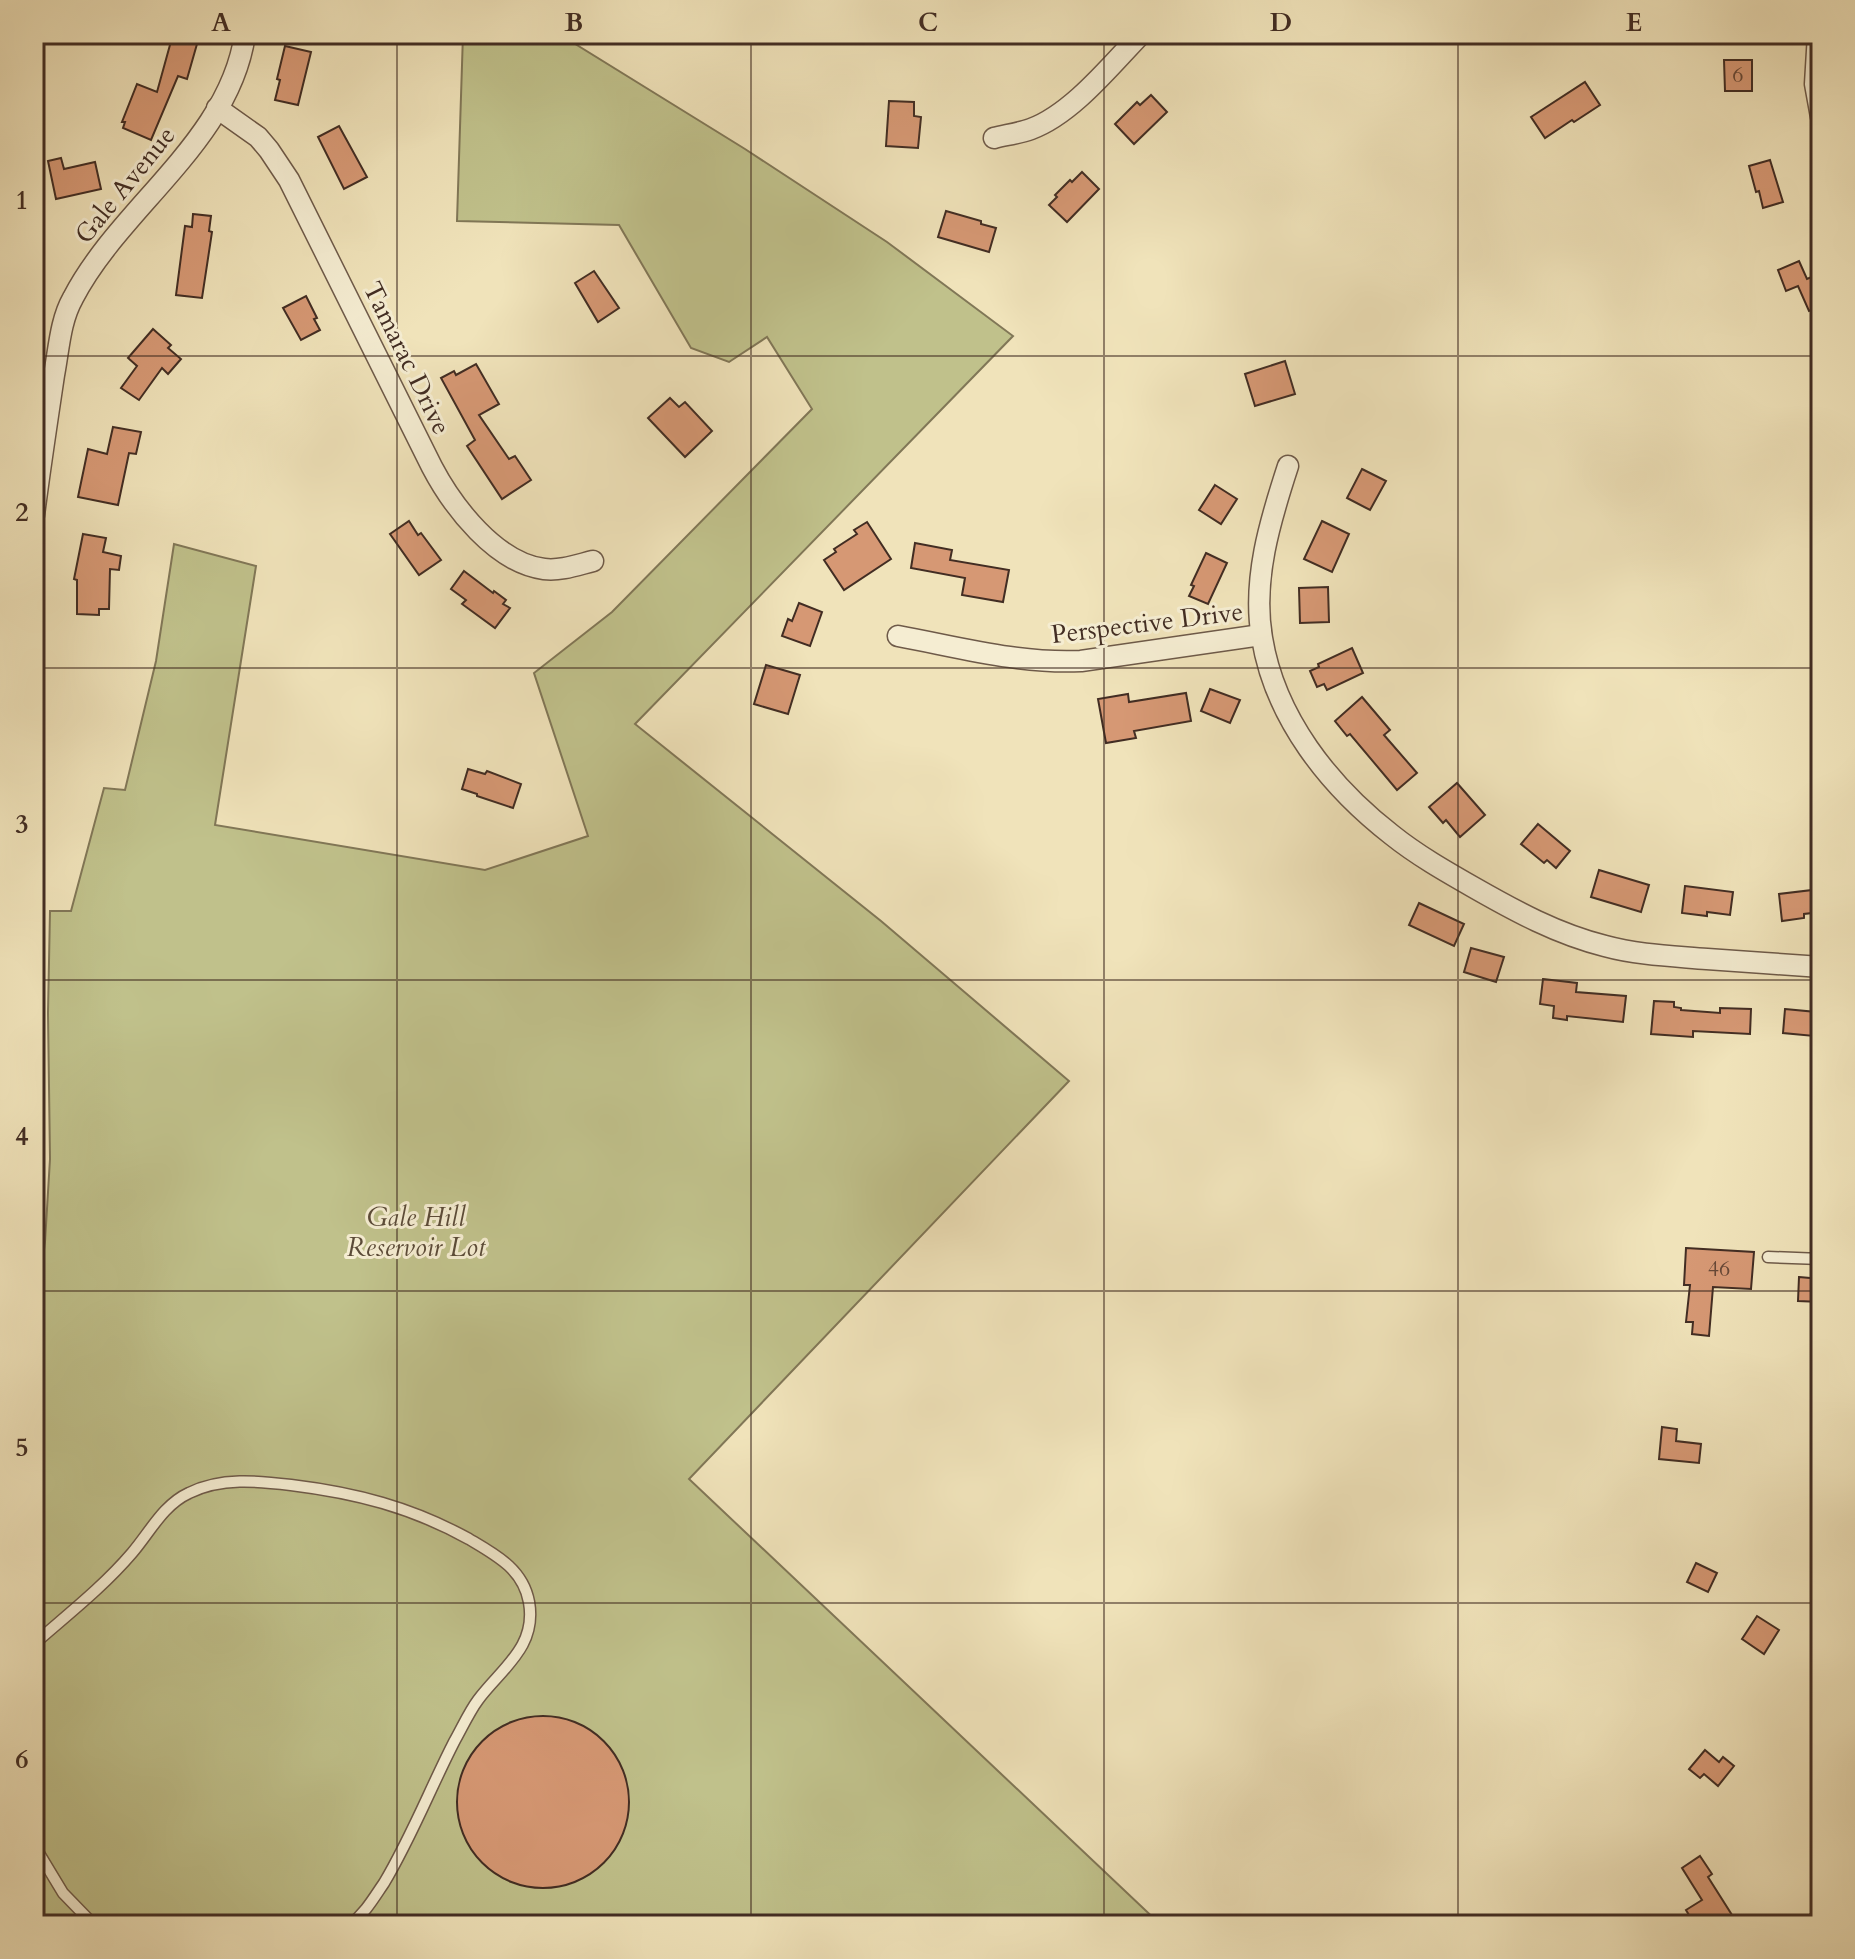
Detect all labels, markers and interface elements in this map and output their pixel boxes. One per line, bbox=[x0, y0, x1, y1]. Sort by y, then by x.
text: A bbox=[211, 5, 231, 40]
text: B bbox=[565, 5, 583, 40]
text: C bbox=[918, 5, 938, 40]
text: D bbox=[1270, 5, 1292, 40]
text: E bbox=[1626, 5, 1642, 40]
house number: 6 bbox=[1732, 60, 1744, 90]
street label: Gale Avenue bbox=[67, 119, 183, 251]
text: 1 bbox=[15, 183, 29, 218]
street label: Tamarac Drive bbox=[355, 276, 459, 440]
text: 2 bbox=[15, 495, 29, 530]
street label: Perspective Drive bbox=[1049, 594, 1245, 652]
text: 3 bbox=[15, 807, 29, 842]
text: 4 bbox=[15, 1119, 29, 1154]
park label: Gale Hill Reservoir Lot bbox=[347, 1200, 486, 1265]
house number: 46 bbox=[1708, 1254, 1730, 1284]
text: 5 bbox=[15, 1430, 29, 1465]
text: 6 bbox=[15, 1742, 29, 1777]

